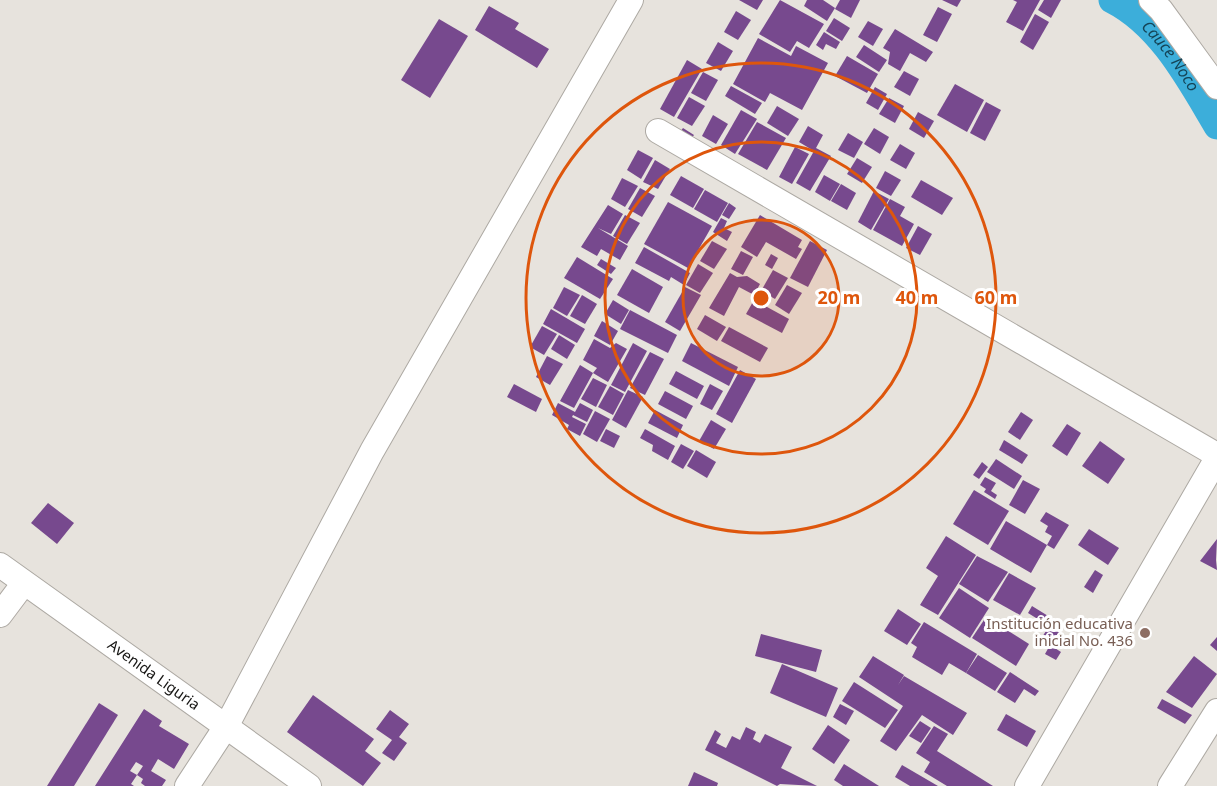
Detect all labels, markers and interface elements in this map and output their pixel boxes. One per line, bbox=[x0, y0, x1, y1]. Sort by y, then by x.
water label: Cauce Noco bbox=[1137, 15, 1205, 95]
text: 20 m bbox=[818, 285, 860, 309]
text: 40 m bbox=[896, 285, 938, 309]
text: 60 m bbox=[975, 285, 1017, 309]
centre of rings bbox=[751, 288, 771, 308]
place label: Institución educativa inicial No. 436 bbox=[986, 613, 1133, 650]
marker: Institución educativa inicial No. 436 bbox=[1138, 626, 1152, 640]
street label: Avenida Liguria bbox=[104, 634, 205, 714]

